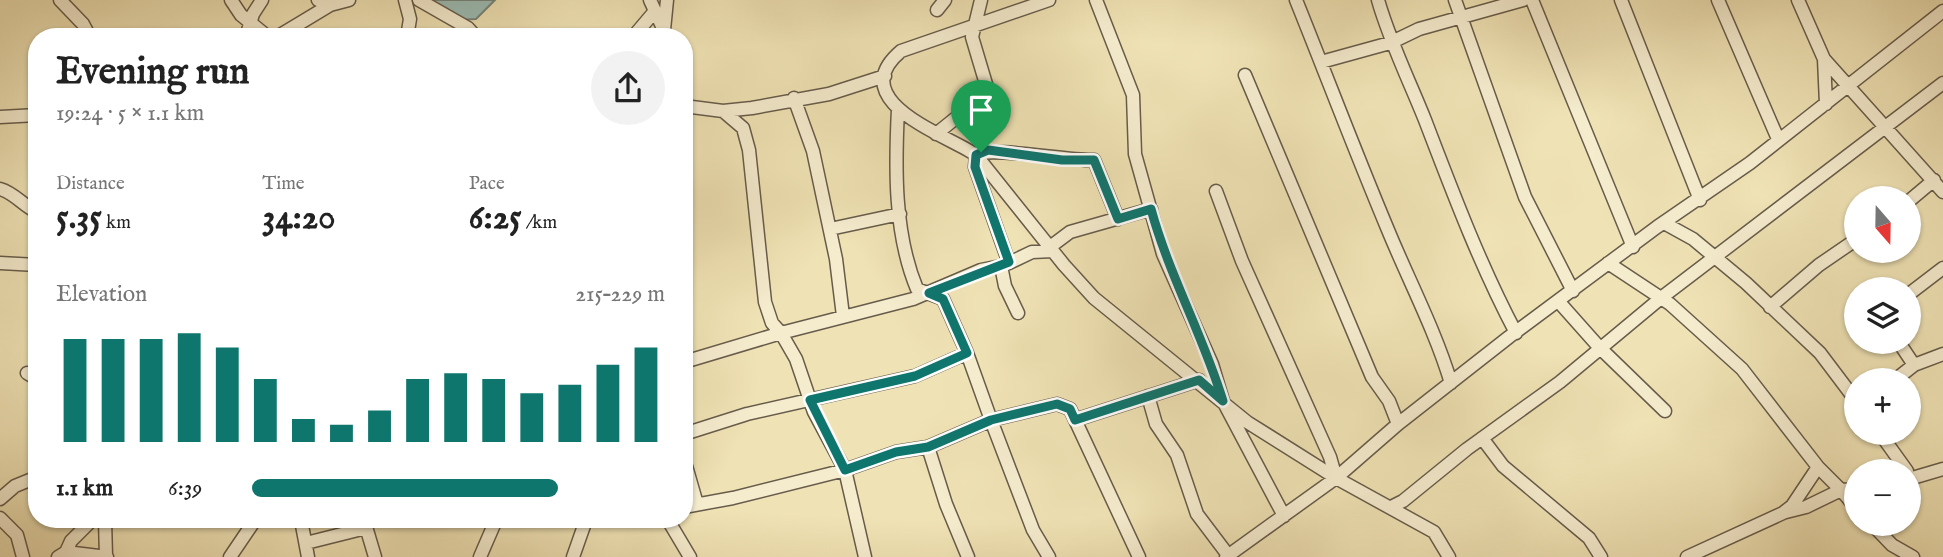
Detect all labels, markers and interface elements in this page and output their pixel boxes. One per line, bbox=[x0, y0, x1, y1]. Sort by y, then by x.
text: Evening run bbox=[56, 49, 250, 97]
button: share bbox=[591, 51, 665, 125]
pin bbox=[951, 80, 1011, 152]
icon: arrive bbox=[962, 91, 1000, 129]
text: 19:24 · 5 × 1.1 km bbox=[56, 99, 204, 128]
text: Distance bbox=[56, 172, 125, 196]
text: Time bbox=[262, 172, 305, 196]
text: Pace bbox=[469, 172, 505, 196]
north arrow bbox=[1844, 186, 1922, 262]
map controls bbox=[1844, 186, 1921, 536]
text: 5.35 bbox=[56, 196, 102, 241]
text: 34:20 bbox=[262, 196, 335, 241]
text: 6:25 bbox=[469, 196, 522, 241]
text: km bbox=[102, 211, 131, 235]
text: /km bbox=[522, 211, 557, 235]
button: layers bbox=[1844, 277, 1921, 354]
text: Elevation bbox=[56, 280, 147, 309]
text: 215–229 m bbox=[575, 280, 665, 309]
button: + bbox=[1844, 368, 1921, 445]
button: − bbox=[1844, 459, 1921, 536]
text: 1.1 km bbox=[56, 474, 113, 503]
text: 6:39 bbox=[168, 474, 202, 503]

